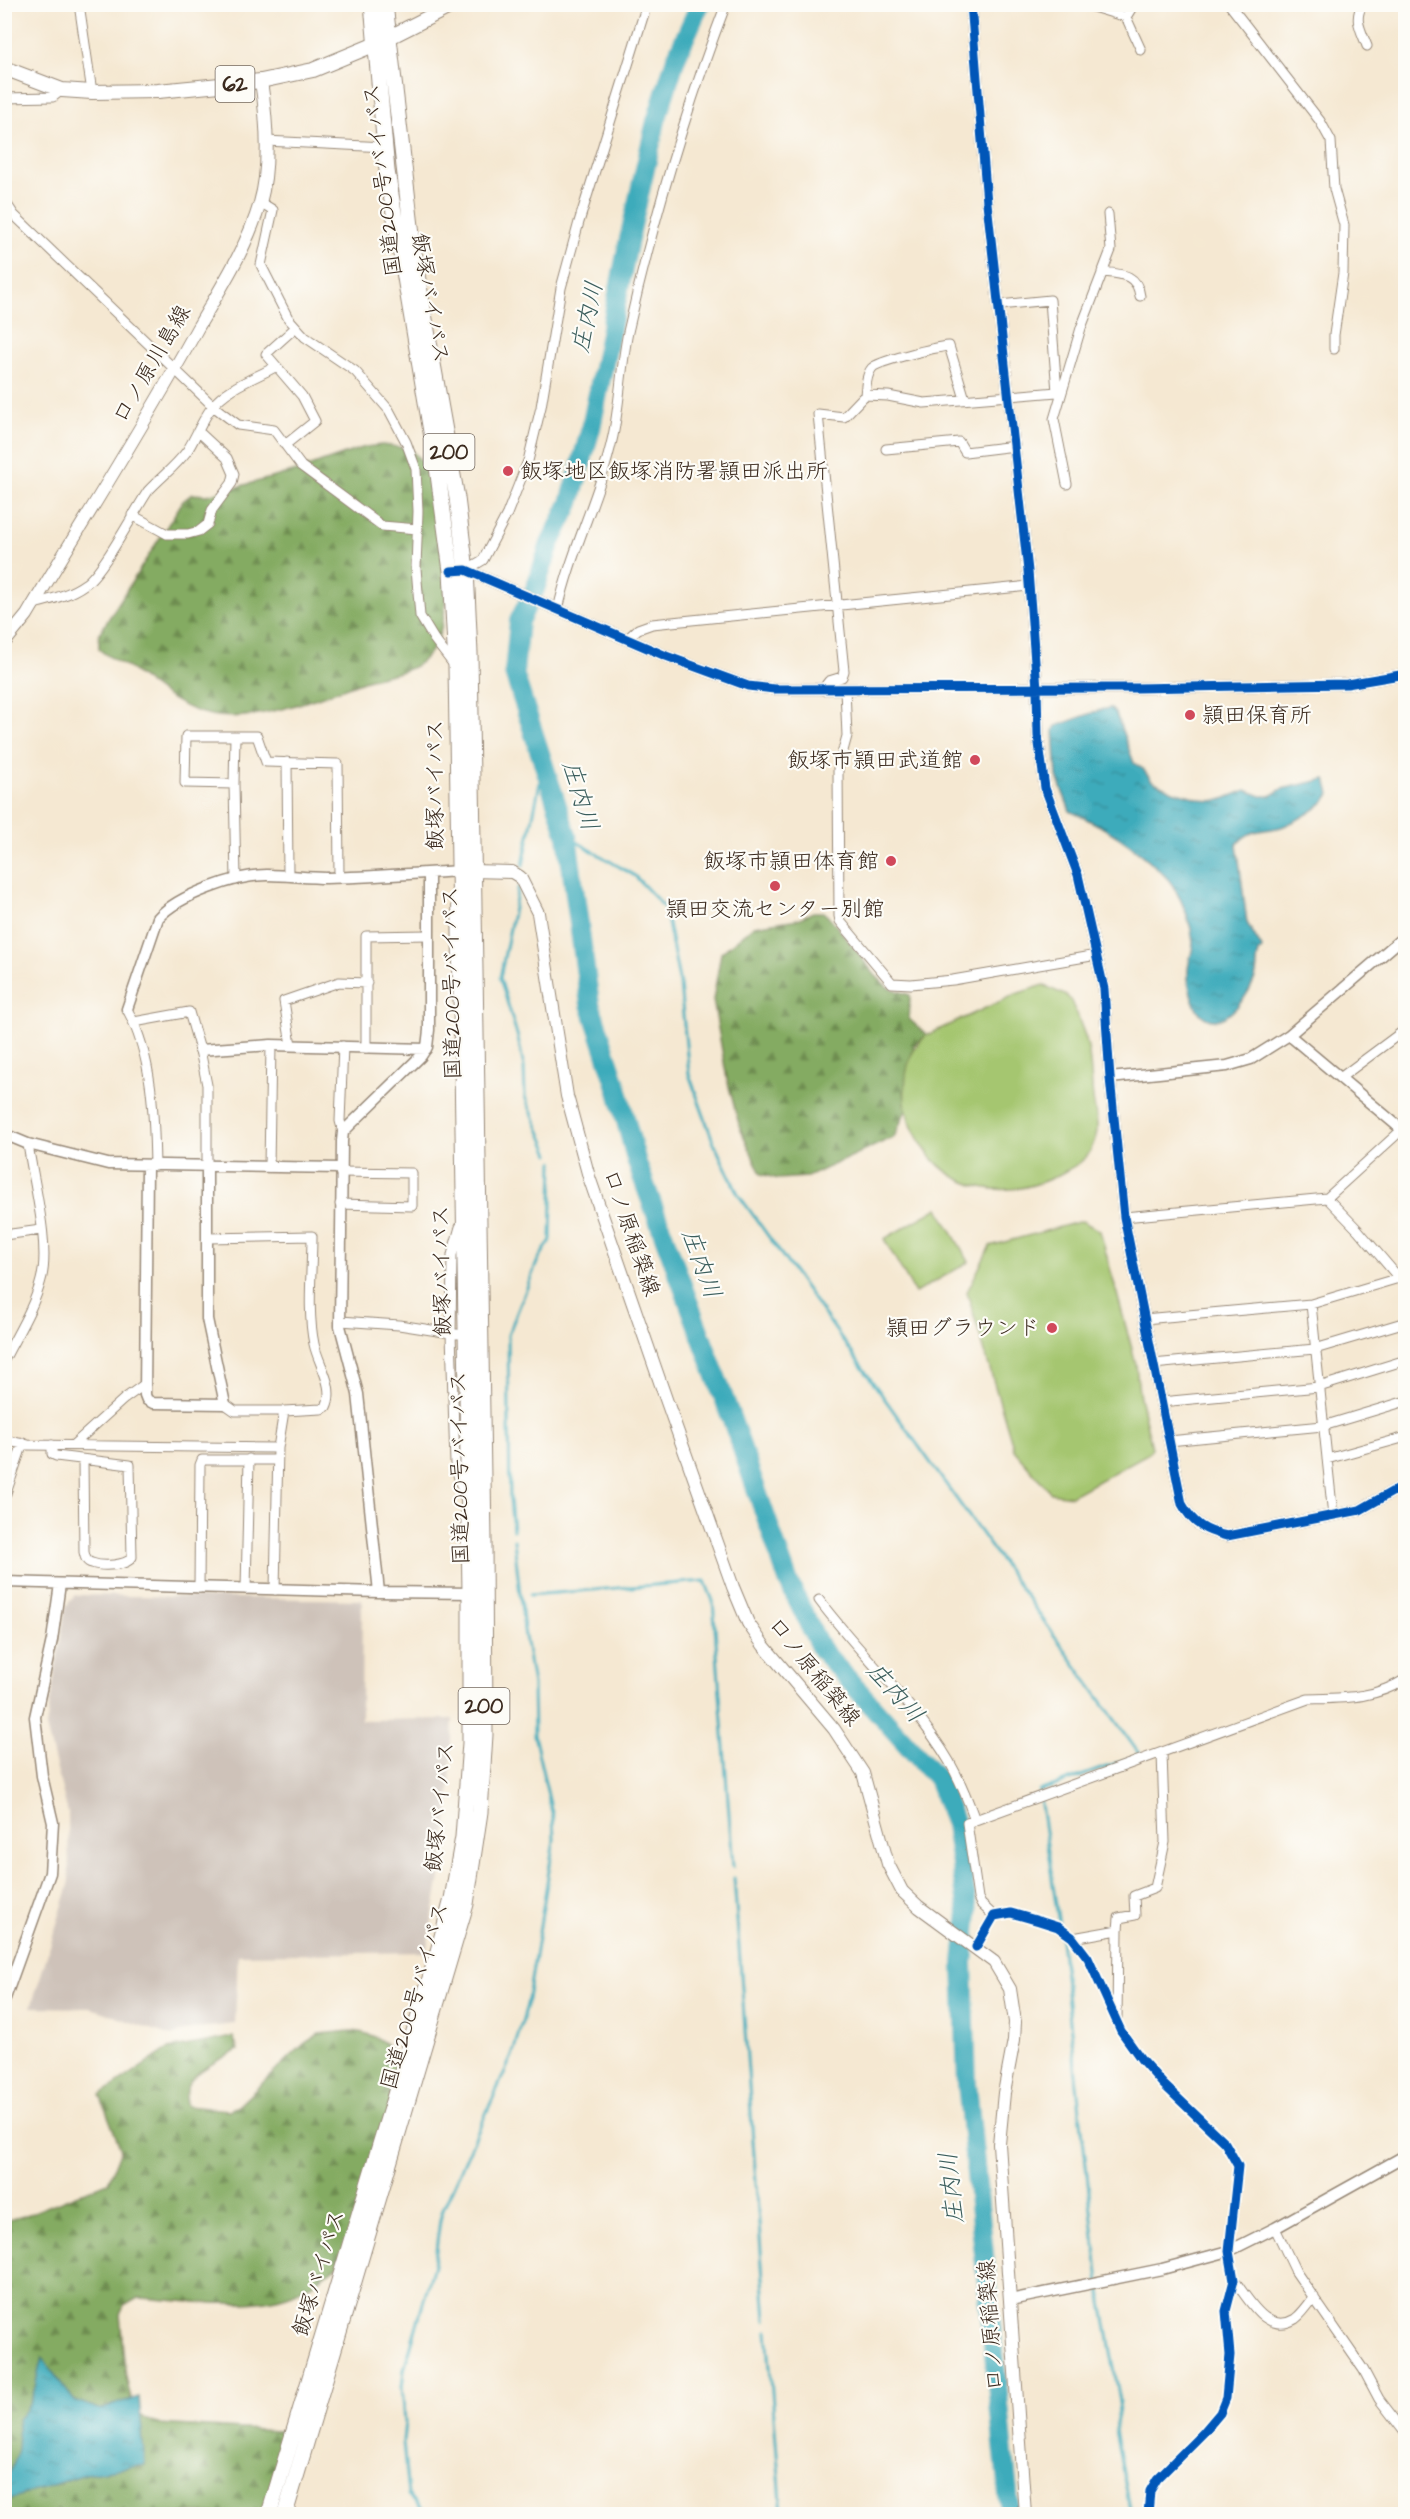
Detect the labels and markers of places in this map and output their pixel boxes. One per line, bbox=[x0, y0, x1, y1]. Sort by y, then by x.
place label: 飯塚地区飯塚消防署頴田派出所 bbox=[520, 456, 828, 487]
marker: 飯塚地区飯塚消防署頴田派出所 bbox=[501, 464, 515, 478]
place label: 頴田保育所 bbox=[1202, 700, 1312, 731]
marker: 頴田保育所 bbox=[1183, 708, 1197, 722]
place label: 飯塚市頴田武道館 bbox=[787, 745, 963, 776]
marker: 飯塚市頴田武道館 bbox=[968, 753, 982, 767]
place label: 飯塚市頴田体育館 bbox=[703, 846, 879, 877]
marker: 飯塚市頴田体育館 bbox=[884, 854, 898, 868]
marker: 頴田交流センター別館 bbox=[768, 879, 782, 893]
place label: 頴田交流センター別館 bbox=[665, 894, 885, 925]
place label: 頴田グラウンド bbox=[886, 1313, 1040, 1344]
marker: 頴田グラウンド bbox=[1045, 1321, 1059, 1335]

